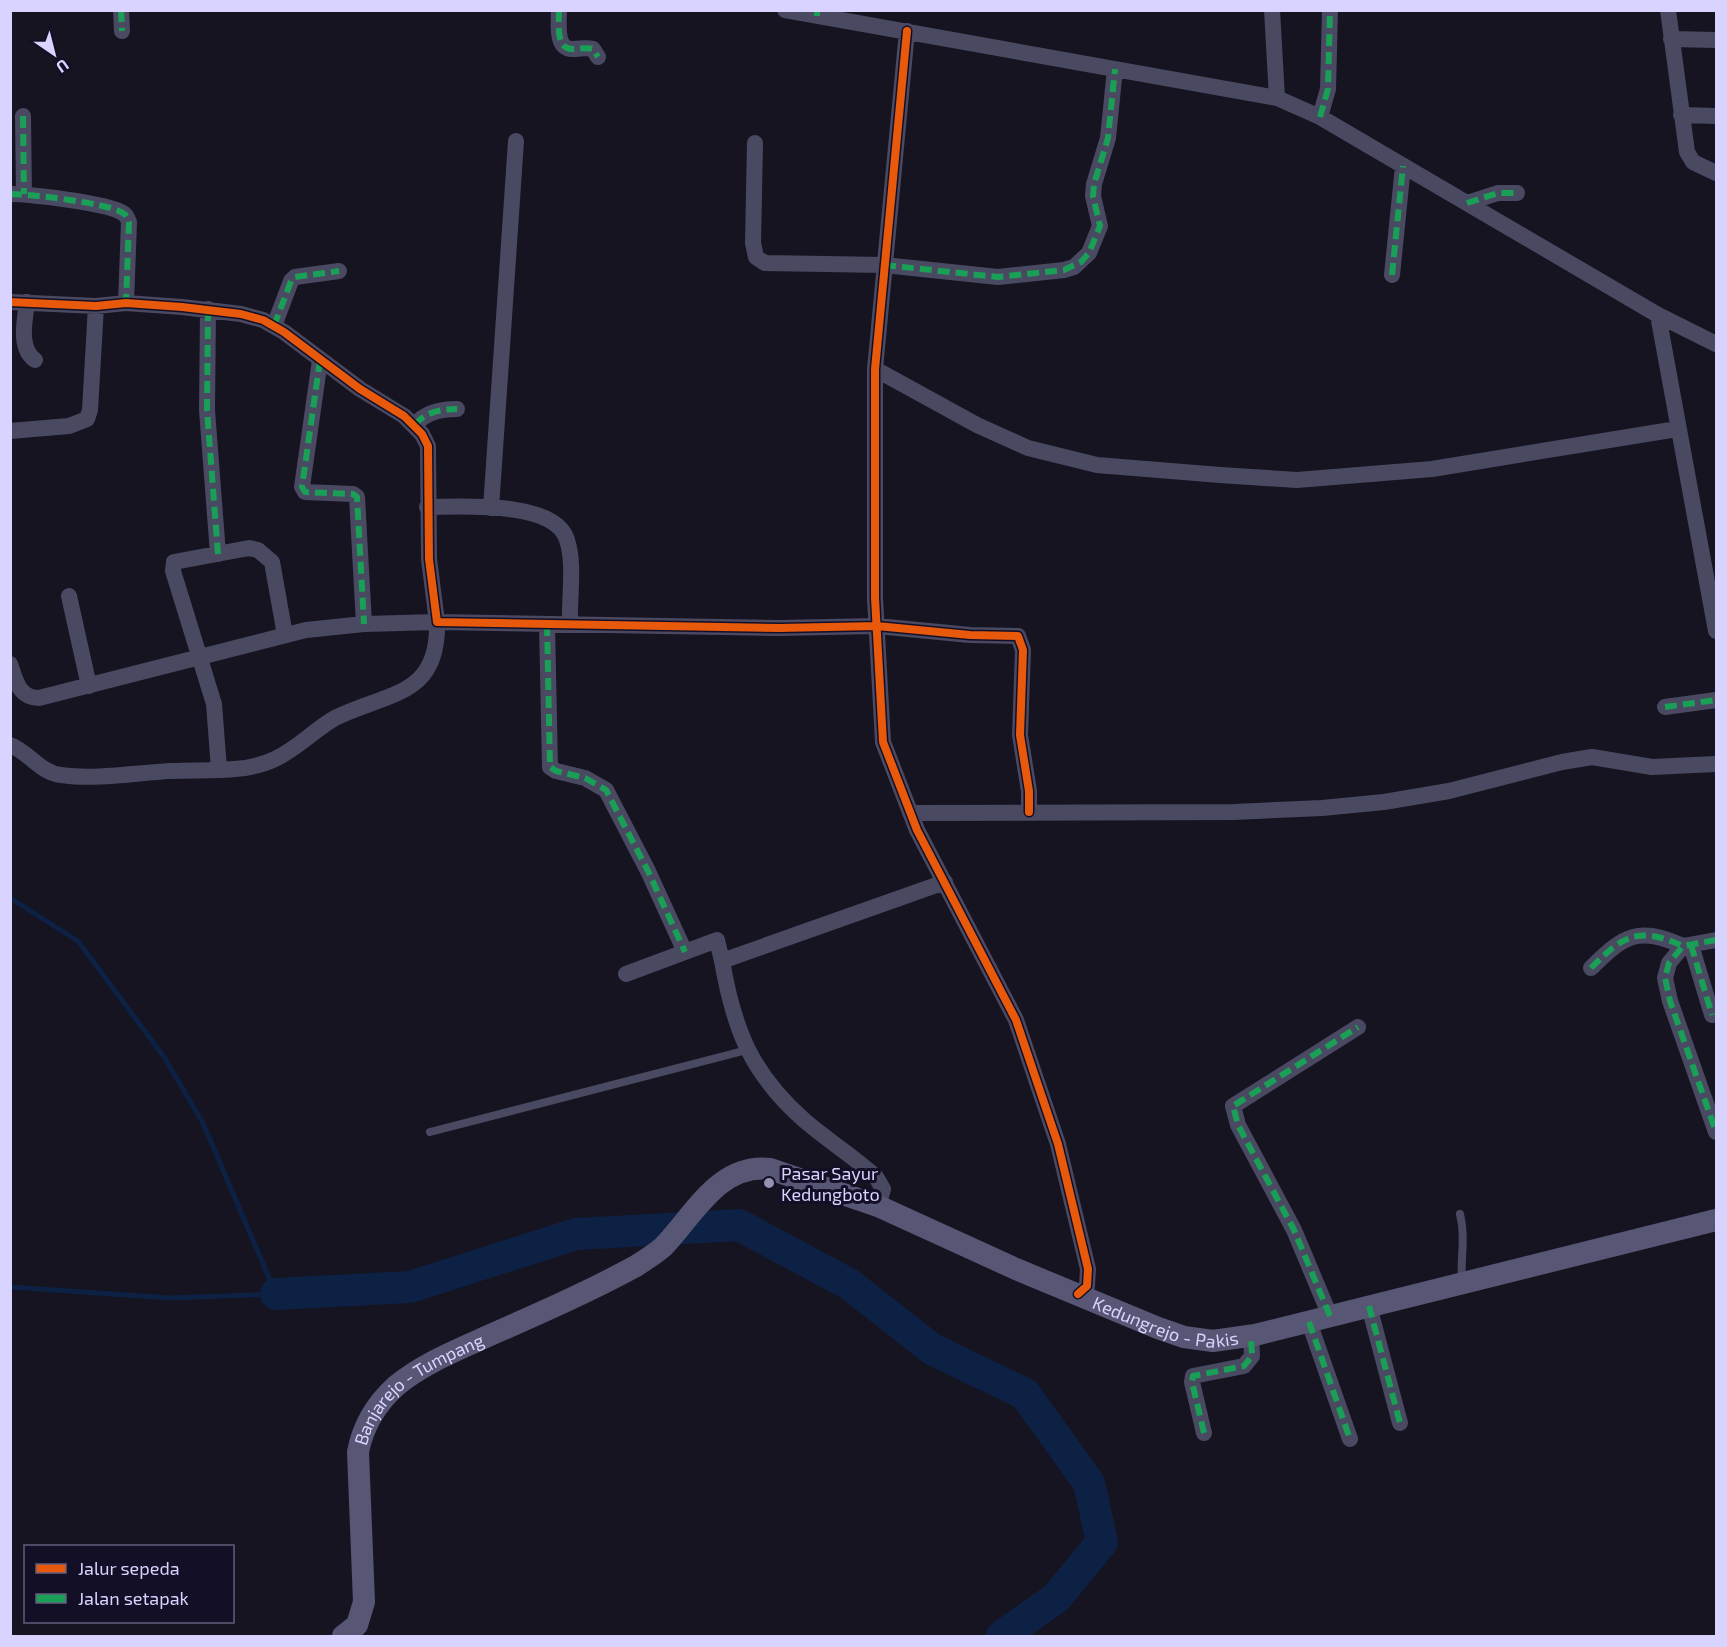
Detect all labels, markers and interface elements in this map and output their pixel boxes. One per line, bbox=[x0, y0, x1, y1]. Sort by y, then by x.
north arrow bbox=[24, 24, 84, 84]
text: U bbox=[53, 56, 73, 78]
place label: Pasar Sayur Kedungboto bbox=[781, 1162, 880, 1205]
marker: Pasar Sayur Kedungboto bbox=[762, 1176, 776, 1190]
street label: Kedungrejo - Pakis bbox=[1090, 1291, 1240, 1352]
street label: Banjarejo - Tumpang bbox=[349, 1328, 487, 1448]
legend bbox=[24, 1545, 234, 1623]
text: Jalur sepeda bbox=[78, 1557, 180, 1579]
text: Jalan setapak bbox=[78, 1587, 189, 1609]

